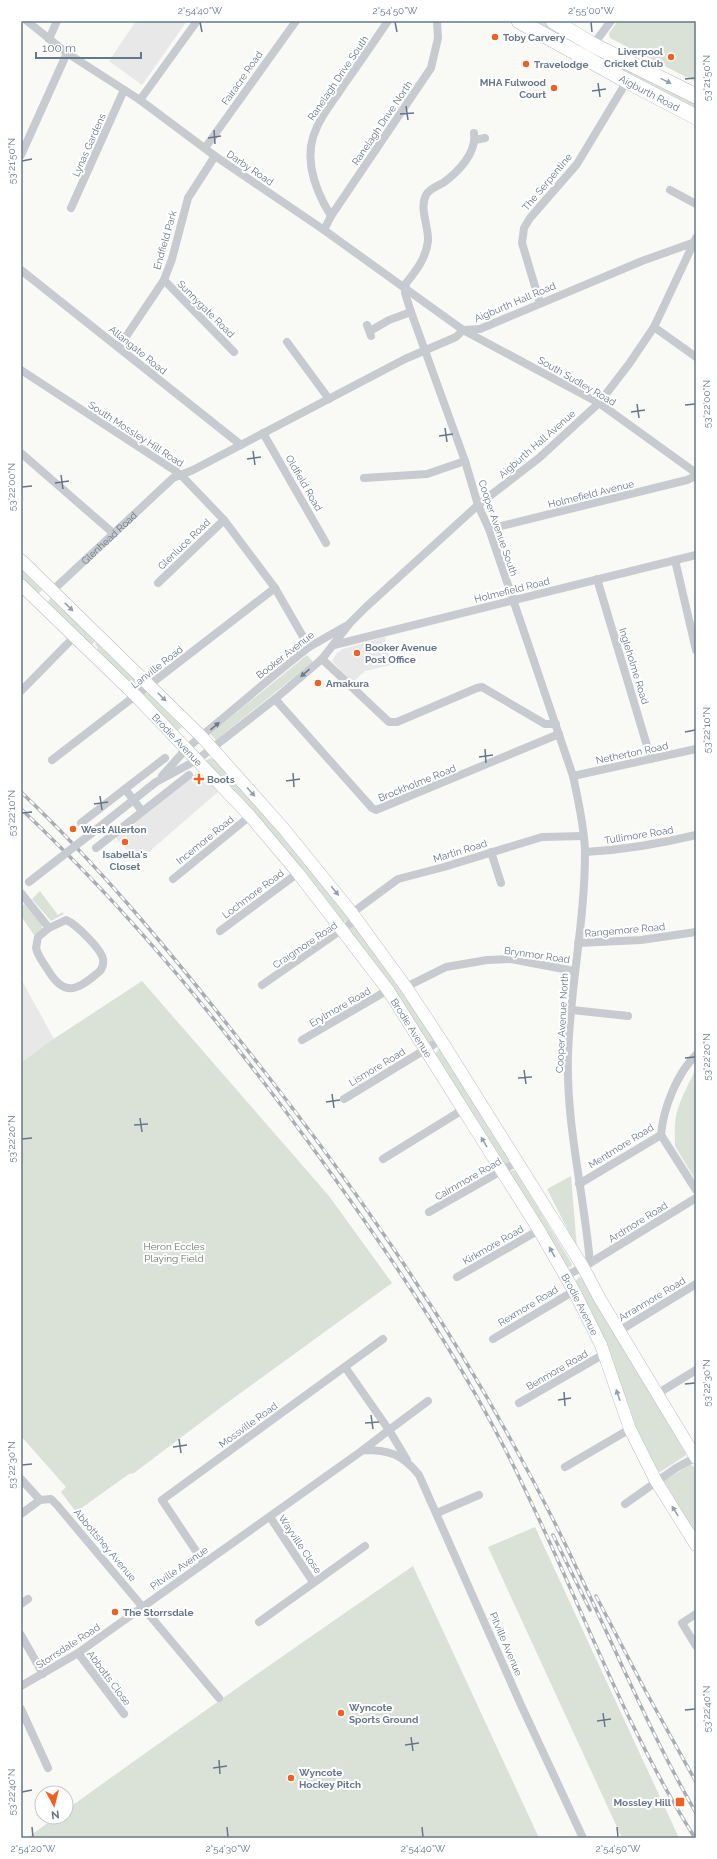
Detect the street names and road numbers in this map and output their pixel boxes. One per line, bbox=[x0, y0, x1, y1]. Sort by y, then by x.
street label: Ranelagh Drive South bbox=[306, 33, 371, 122]
street label: Fairacre Road bbox=[219, 49, 265, 107]
street label: Aigburth Road bbox=[617, 72, 682, 113]
street label: Ranelagh Drive North bbox=[350, 79, 414, 167]
street label: Lynas Gardens bbox=[70, 112, 108, 178]
street label: Darby Road bbox=[225, 148, 275, 188]
street label: The Serpentine bbox=[520, 151, 574, 213]
street label: Endfield Park bbox=[151, 209, 179, 271]
street label: Sunnygate Road bbox=[175, 278, 237, 340]
street label: Aigburth Hall Road bbox=[473, 280, 557, 324]
street label: Allangate Road bbox=[107, 323, 169, 377]
street label: South Sudley Road bbox=[536, 354, 618, 408]
street label: South Mossley Hill Road bbox=[86, 399, 186, 469]
street label: Aigburth Hall Avenue bbox=[497, 408, 578, 480]
street label: Oldfield Road bbox=[284, 453, 324, 513]
street label: Cooper Avenue South bbox=[476, 478, 520, 578]
street label: Holmefield Avenue bbox=[547, 478, 635, 510]
street label: Glenhead Road bbox=[79, 509, 139, 566]
street label: Glenluce Road bbox=[156, 516, 212, 572]
street label: Holmefield Road bbox=[473, 575, 551, 605]
street label: Ingleholme Road bbox=[617, 627, 651, 705]
street label: Booker Avenue bbox=[254, 629, 316, 681]
street label: Lanville Road bbox=[129, 643, 185, 691]
street label: Brodie Avenue bbox=[150, 711, 205, 768]
street label: Netherton Road bbox=[595, 740, 669, 766]
street label: Brockholme Road bbox=[377, 762, 457, 804]
street label: Incemore Road bbox=[174, 814, 236, 866]
street label: Tullimore Road bbox=[604, 824, 674, 846]
street label: Martin Road bbox=[432, 838, 488, 864]
street label: Lochmore Road bbox=[220, 867, 286, 921]
street label: Craigmore Road bbox=[271, 919, 339, 971]
street label: Rangemore Road bbox=[584, 921, 666, 939]
street label: Brynmor Road bbox=[503, 945, 571, 965]
street label: Cooper Avenue North bbox=[554, 972, 570, 1073]
street label: Erylmore Road bbox=[308, 985, 372, 1029]
street label: Brodie Avenue bbox=[389, 996, 434, 1059]
street label: Lismore Road bbox=[347, 1046, 407, 1088]
street label: Mentmore Road bbox=[586, 1122, 656, 1170]
street label: Cairnmore Road bbox=[433, 1156, 503, 1202]
street label: Ardmore Road bbox=[607, 1200, 669, 1244]
street label: Kirkmore Road bbox=[461, 1223, 525, 1267]
street label: Brodie Avenue bbox=[560, 1272, 601, 1337]
street label: Arranmore Road bbox=[617, 1275, 687, 1323]
street label: Rexmore Road bbox=[496, 1284, 560, 1328]
street label: Benmore Road bbox=[524, 1348, 590, 1392]
street label: Mossville Road bbox=[217, 1400, 279, 1450]
street label: Abbottshey Avenue bbox=[72, 1507, 138, 1583]
street label: Wayville Close bbox=[276, 1513, 324, 1575]
street label: Pitville Avenue bbox=[148, 1544, 210, 1592]
street label: Pitville Avenue bbox=[488, 1611, 524, 1678]
street label: Storrsdale Road bbox=[34, 1621, 102, 1671]
street label: Abbotts Close bbox=[85, 1649, 133, 1707]

